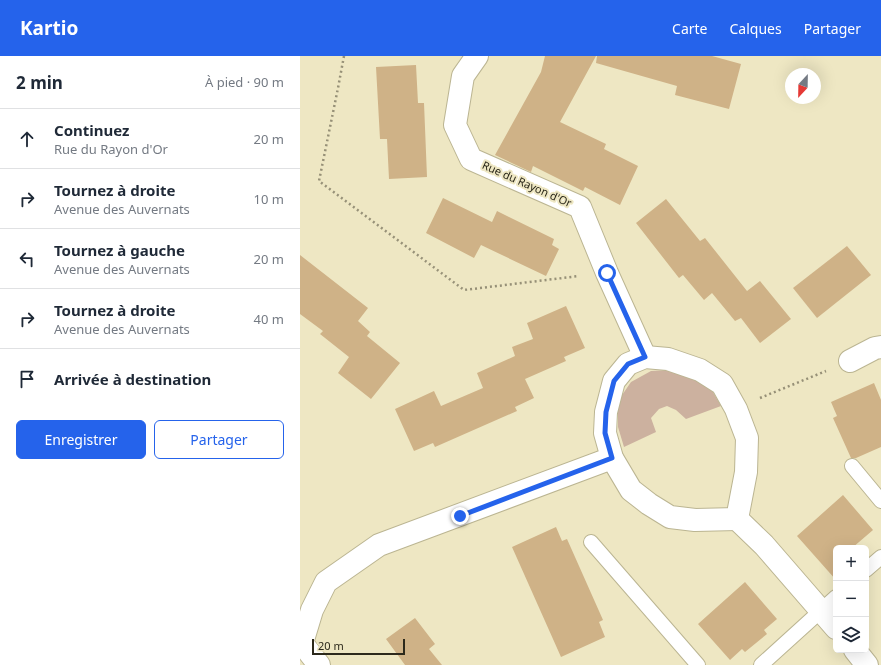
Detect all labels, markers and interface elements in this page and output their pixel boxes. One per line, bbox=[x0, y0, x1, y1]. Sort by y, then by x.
text: Kartio bbox=[20, 15, 78, 41]
text: Carte bbox=[672, 19, 708, 38]
text: Calques bbox=[730, 19, 782, 38]
text: Partager bbox=[804, 19, 861, 38]
north arrow bbox=[785, 68, 821, 104]
text: 2 min bbox=[16, 71, 63, 94]
text: À pied · 90 m bbox=[205, 73, 284, 91]
text: Continuez bbox=[54, 120, 129, 140]
icon: ahead bbox=[16, 128, 38, 150]
text: 20 m bbox=[254, 130, 284, 148]
text: Rue du Rayon d'Or bbox=[54, 140, 168, 158]
street label: Rue du Rayon d'Or bbox=[480, 157, 575, 210]
text: Tournez à droite bbox=[54, 180, 175, 200]
icon: right bbox=[16, 188, 38, 210]
text: 10 m bbox=[254, 190, 284, 208]
text: Avenue des Auvernats bbox=[54, 200, 190, 218]
text: Tournez à gauche bbox=[54, 240, 185, 260]
icon: left bbox=[16, 248, 38, 270]
text: 20 m bbox=[254, 250, 284, 268]
text: Avenue des Auvernats bbox=[54, 260, 190, 278]
route start bbox=[598, 264, 616, 282]
text: Tournez à droite bbox=[54, 300, 175, 320]
icon: right bbox=[16, 308, 38, 330]
text: 40 m bbox=[254, 310, 284, 328]
text: Avenue des Auvernats bbox=[54, 320, 190, 338]
icon: arrive bbox=[16, 368, 38, 390]
text: Arrivée à destination bbox=[54, 369, 211, 389]
button: Enregistrer bbox=[16, 420, 146, 459]
button: Partager bbox=[154, 420, 284, 459]
route end bbox=[451, 507, 469, 525]
map controls bbox=[833, 545, 869, 653]
button: + bbox=[833, 545, 869, 581]
button: − bbox=[833, 581, 869, 617]
button: layers bbox=[833, 617, 869, 653]
scale bar bbox=[312, 637, 405, 656]
text: 20 m bbox=[318, 638, 344, 653]

